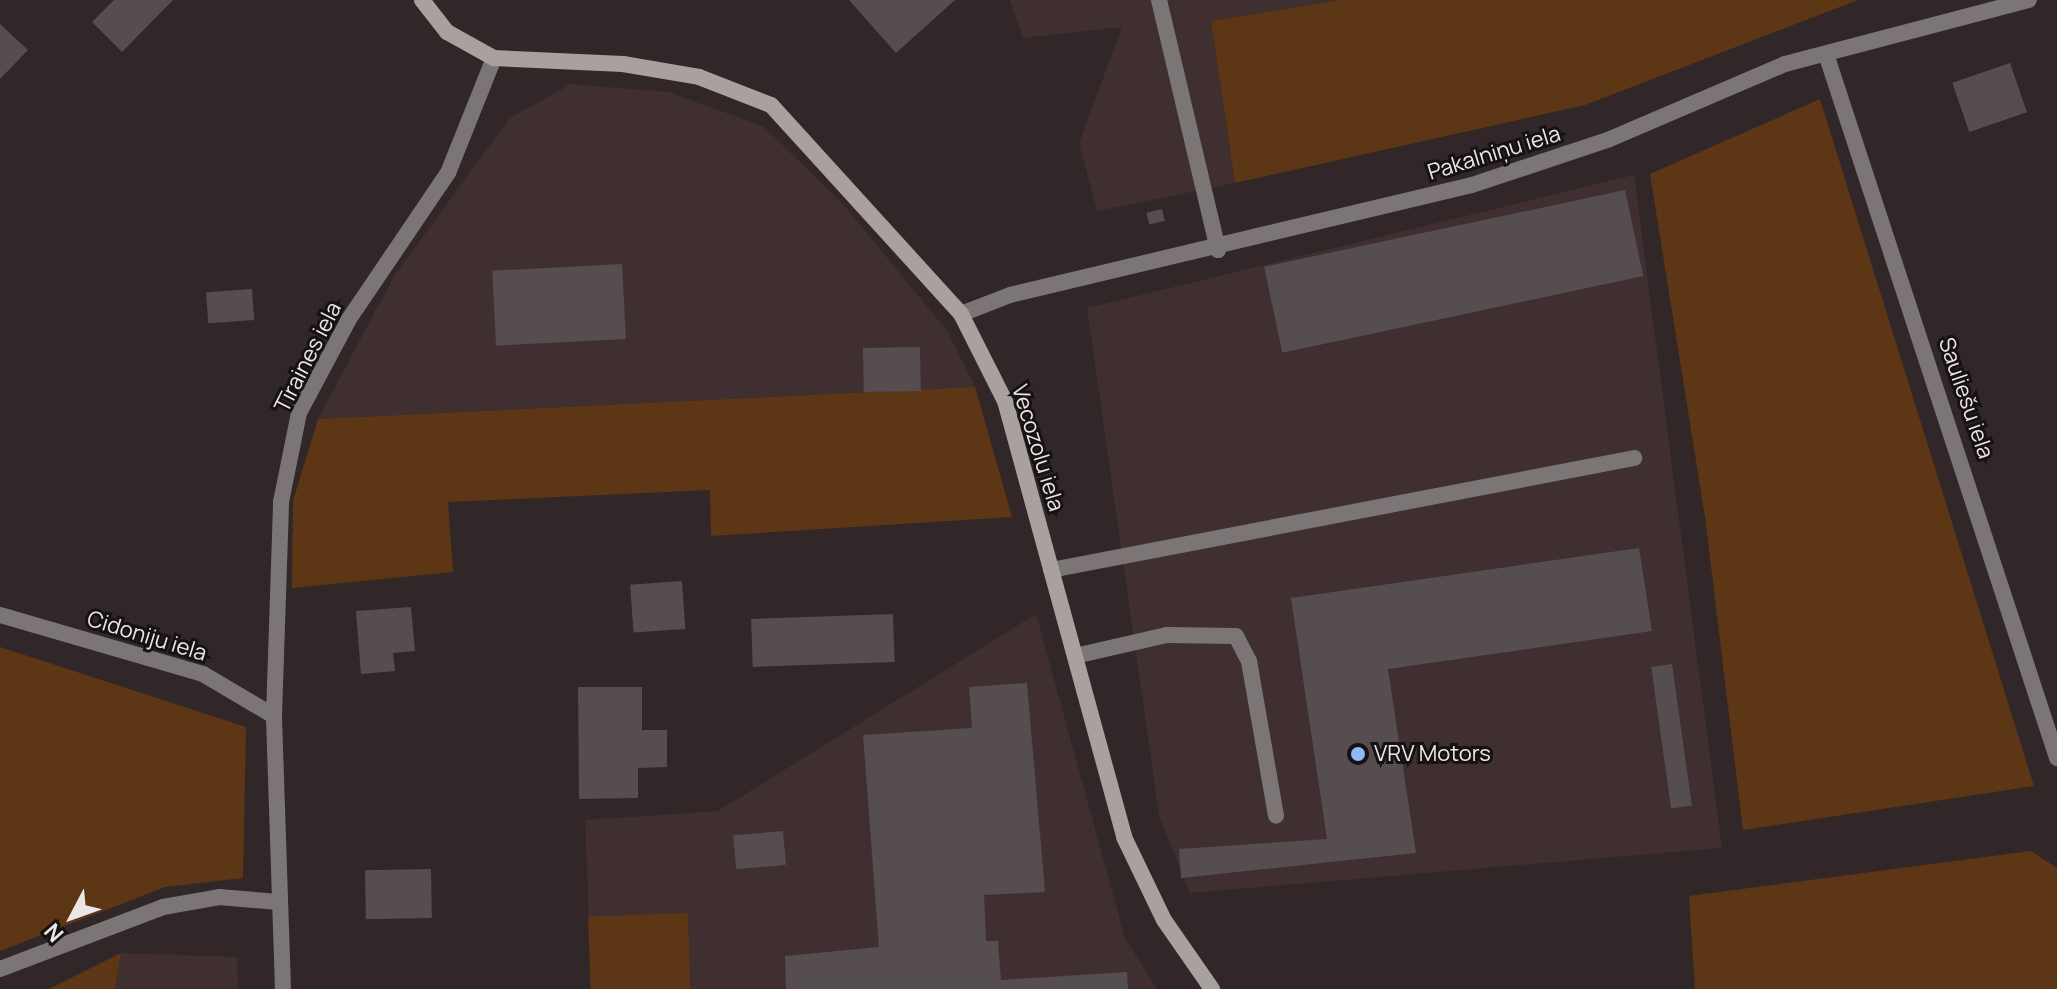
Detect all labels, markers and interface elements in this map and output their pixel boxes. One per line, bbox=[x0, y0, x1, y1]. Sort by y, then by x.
street label: Pakalniņu iela bbox=[1424, 120, 1564, 186]
street label: Tīraines iela bbox=[269, 297, 347, 417]
street label: Sauliešu iela bbox=[1933, 334, 1999, 462]
street label: Vecozolu iela bbox=[1006, 382, 1070, 514]
street label: Cidoniju iela bbox=[84, 605, 210, 667]
place label: VRV Motors bbox=[1374, 741, 1491, 767]
marker: VRV Motors bbox=[1349, 745, 1367, 763]
north arrow bbox=[32, 877, 112, 957]
text: N bbox=[37, 917, 70, 949]

